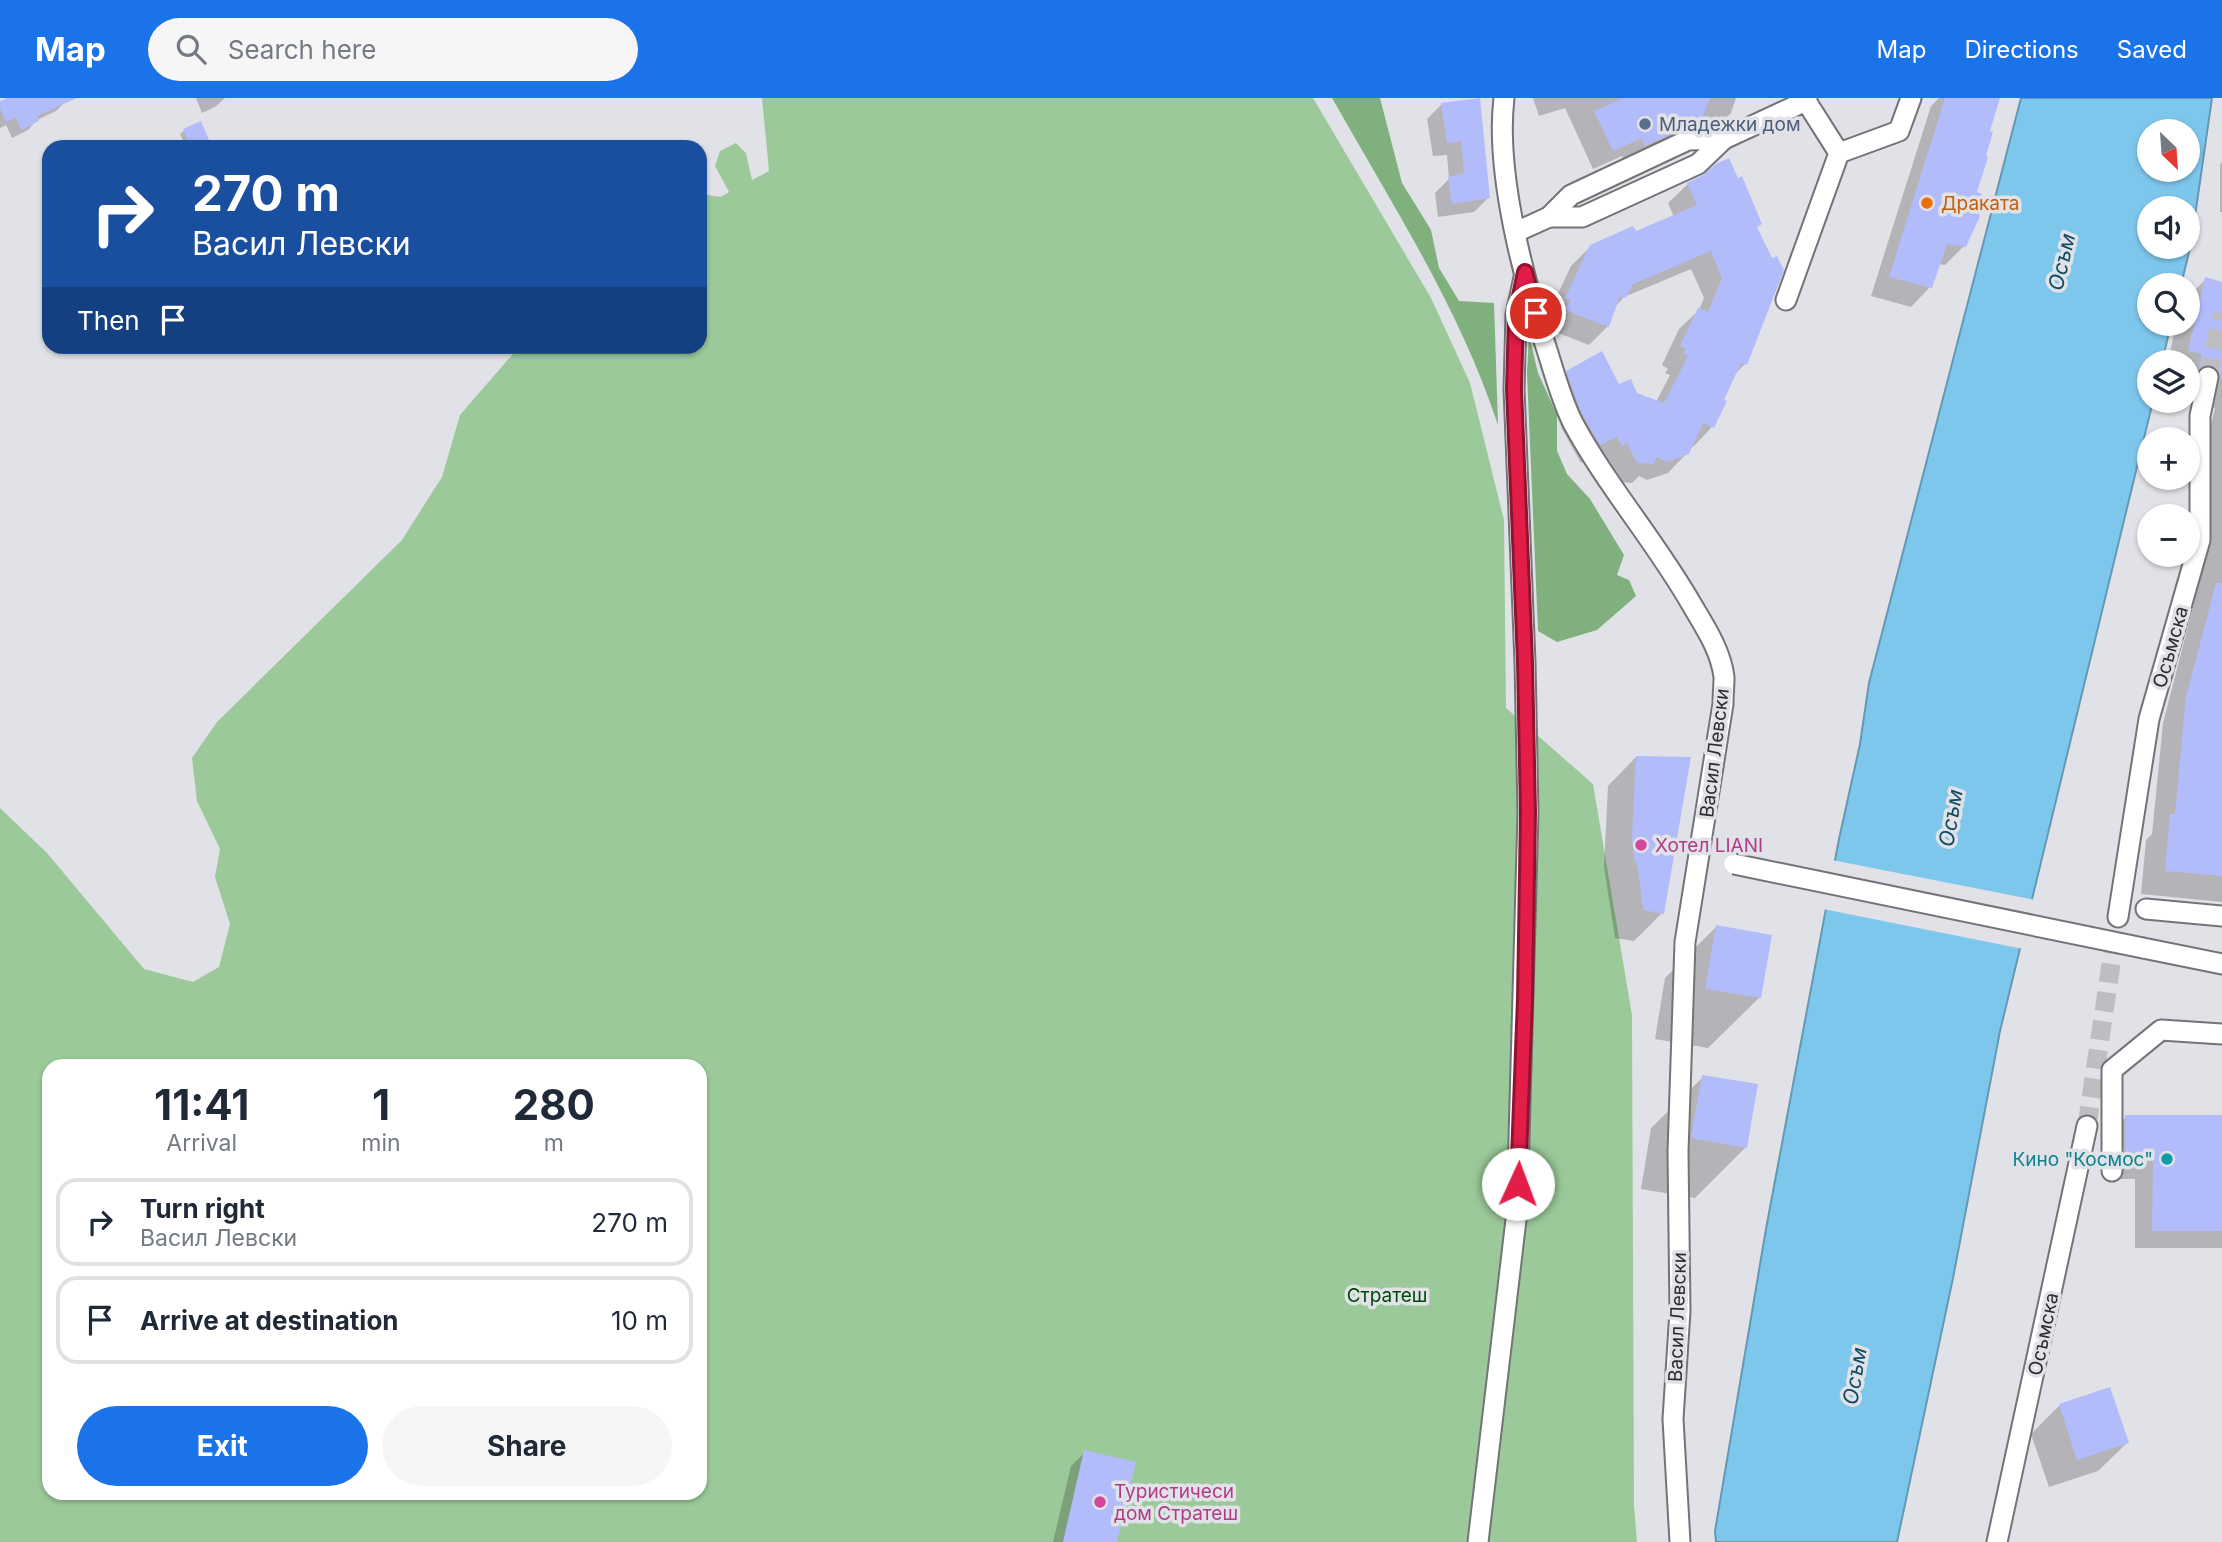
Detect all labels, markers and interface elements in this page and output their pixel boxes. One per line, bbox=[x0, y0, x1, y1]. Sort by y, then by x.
search box bbox=[148, 18, 638, 81]
text: Map bbox=[35, 29, 106, 69]
icon: search bbox=[172, 30, 210, 68]
text: Search here bbox=[228, 34, 376, 65]
text: Map bbox=[1877, 35, 1926, 64]
text: Directions bbox=[1964, 35, 2079, 64]
text: Saved bbox=[2117, 35, 2187, 64]
place label: Младежки дом bbox=[1659, 113, 1801, 136]
marker: Младежки дом bbox=[1637, 116, 1653, 132]
north arrow bbox=[2137, 119, 2200, 182]
map controls bbox=[2137, 119, 2200, 567]
text: 270 m bbox=[192, 164, 340, 223]
icon: right bbox=[77, 168, 168, 259]
place label: Драката bbox=[1941, 192, 2020, 215]
marker: Драката bbox=[1919, 195, 1935, 211]
button: sound bbox=[2137, 196, 2200, 259]
text: Васил Левски bbox=[192, 224, 411, 263]
water label: Осъм bbox=[2043, 231, 2080, 293]
button: search bbox=[2137, 273, 2200, 336]
pin bbox=[1506, 283, 1566, 343]
icon: arrive bbox=[1517, 294, 1555, 332]
icon: arrive bbox=[154, 301, 192, 339]
text: Then bbox=[77, 305, 140, 336]
button: layers bbox=[2137, 350, 2200, 413]
button: + bbox=[2137, 427, 2200, 490]
button: − bbox=[2137, 504, 2200, 567]
street label: Осъмска bbox=[2148, 604, 2193, 691]
street label: Васил Левски bbox=[1695, 687, 1734, 819]
water label: Осъм bbox=[1933, 787, 1968, 849]
place label: Хотел LIANI bbox=[1655, 834, 1763, 857]
marker: Хотел LIANI bbox=[1633, 837, 1649, 853]
text: 11:41 bbox=[154, 1079, 249, 1130]
text: 1 bbox=[372, 1079, 390, 1130]
text: 280 bbox=[513, 1079, 595, 1130]
text: Arrival bbox=[166, 1129, 237, 1157]
text: min bbox=[361, 1129, 401, 1157]
text: m bbox=[544, 1129, 564, 1157]
position arrow bbox=[1481, 1147, 1555, 1221]
place label: Кино "Космос" bbox=[2012, 1148, 2153, 1171]
marker: Кино "Космос" bbox=[2159, 1151, 2175, 1167]
text: Turn right bbox=[140, 1193, 265, 1224]
icon: right bbox=[81, 1203, 119, 1241]
text: 270 m bbox=[591, 1207, 668, 1238]
text: Васил Левски bbox=[140, 1224, 297, 1252]
street label: Васил Левски bbox=[1664, 1252, 1691, 1382]
park label: Стратеш bbox=[1347, 1284, 1427, 1307]
street label: Осъмска bbox=[2024, 1291, 2063, 1378]
icon: arrive bbox=[81, 1301, 119, 1339]
text: Arrive at destination bbox=[140, 1305, 399, 1336]
text: 10 m bbox=[611, 1305, 668, 1336]
water label: Осъм bbox=[1837, 1345, 1872, 1407]
button: Exit bbox=[77, 1406, 368, 1486]
button: Share bbox=[382, 1406, 672, 1486]
place label: Туристичеси дом Стратеш bbox=[1114, 1480, 1238, 1525]
marker: Туристичеси дом Стратеш bbox=[1092, 1494, 1108, 1510]

